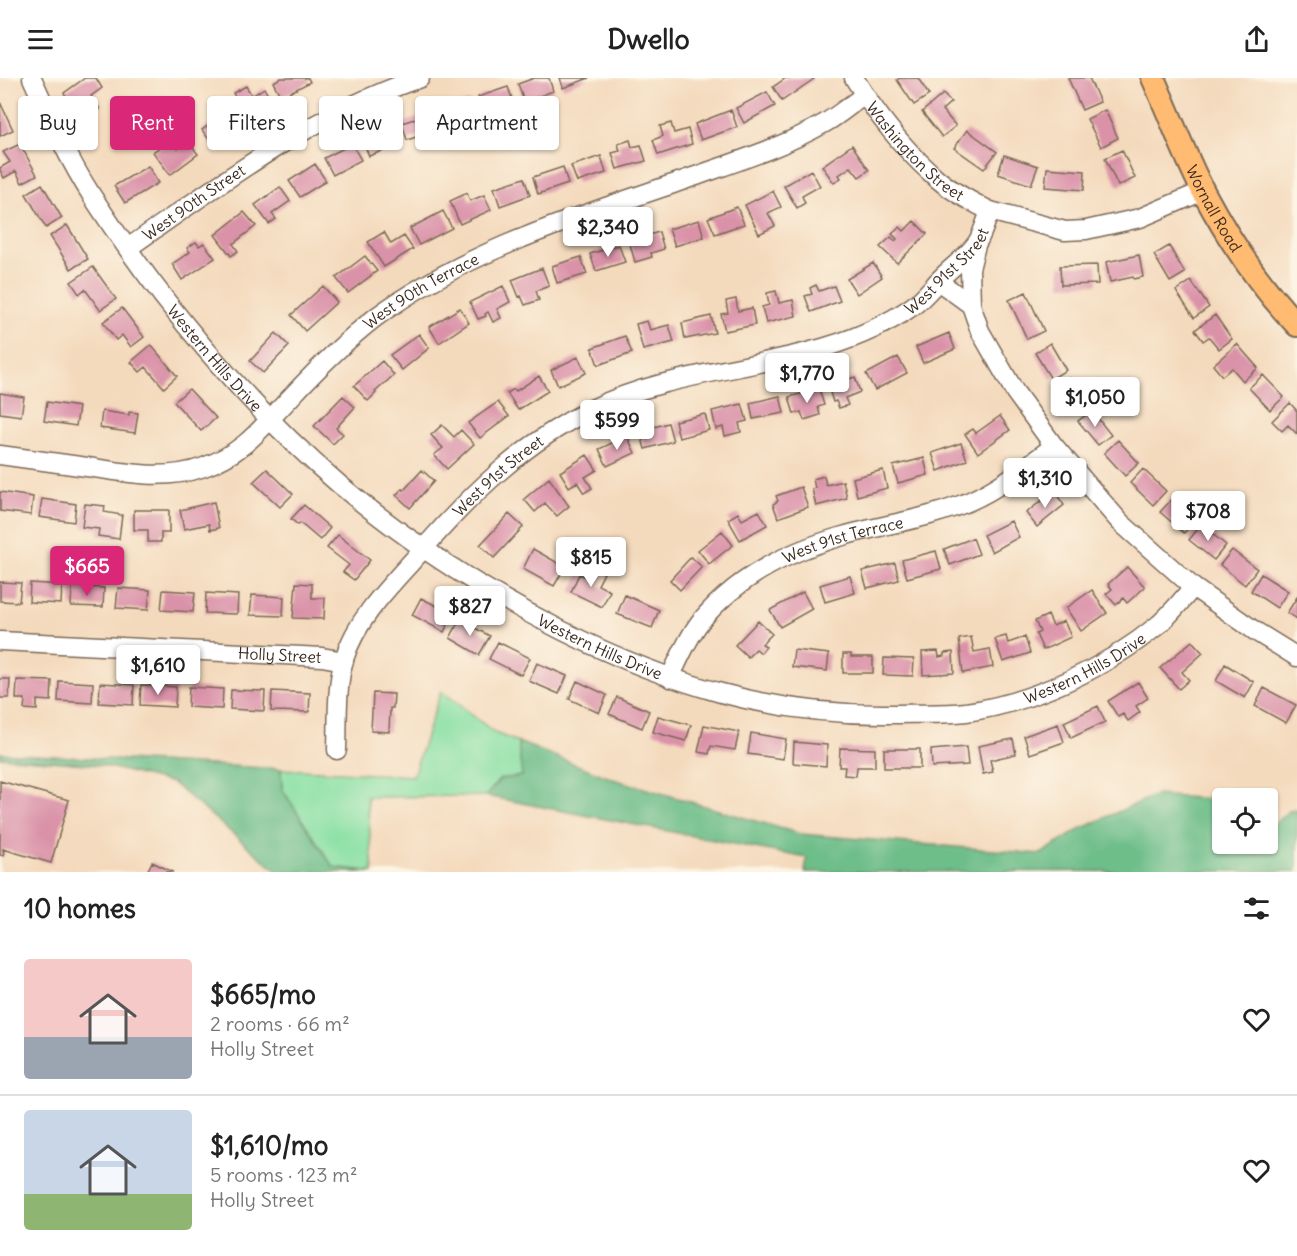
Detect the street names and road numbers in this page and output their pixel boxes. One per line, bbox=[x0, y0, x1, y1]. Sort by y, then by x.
street label: Washington Street bbox=[862, 97, 968, 205]
street label: West 90th Street bbox=[139, 160, 249, 245]
street label: Wornall Road bbox=[1182, 162, 1246, 256]
street label: West 91st Street bbox=[901, 224, 993, 319]
street label: West 90th Terrace bbox=[359, 249, 482, 333]
street label: Western Hills Drive bbox=[163, 301, 266, 415]
street label: West 91st Street bbox=[448, 430, 547, 521]
street label: West 91st Terrace bbox=[779, 512, 905, 567]
street label: Western Hills Drive bbox=[534, 610, 665, 683]
street label: Western Hills Drive bbox=[1021, 628, 1149, 708]
street label: Holly Street bbox=[238, 643, 322, 667]

